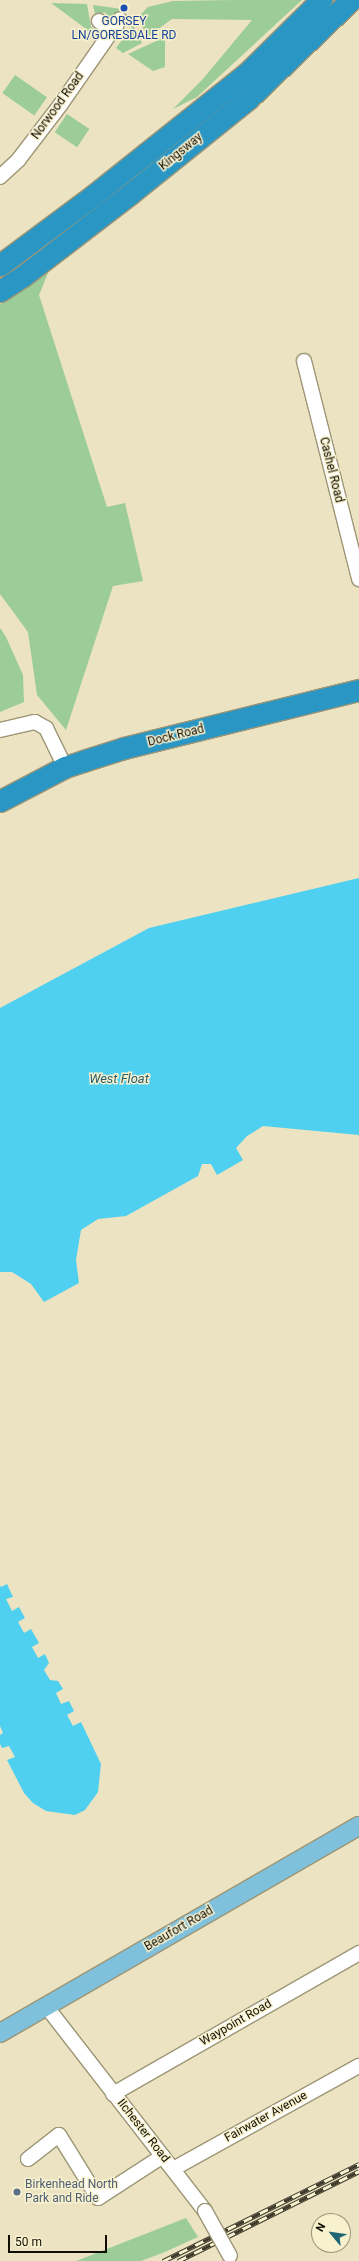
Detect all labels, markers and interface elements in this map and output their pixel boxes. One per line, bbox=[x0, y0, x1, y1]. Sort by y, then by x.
marker: GORSEY LN/GORESDALE RD bbox=[119, 3, 129, 13]
place label: GORSEY LN/GORESDALE RD bbox=[72, 15, 176, 43]
street label: Norwood Road bbox=[29, 70, 87, 142]
street label: Kingsway bbox=[157, 130, 205, 174]
street label: Cashel Road bbox=[316, 436, 346, 504]
street label: Dock Road bbox=[146, 722, 206, 750]
water label: West Float bbox=[89, 1071, 149, 1087]
street label: Beaufort Road bbox=[142, 1904, 216, 1954]
street label: Waypoint Road bbox=[198, 1997, 274, 2049]
street label: Fairwater Avenue bbox=[222, 2088, 310, 2146]
street label: Ilchester Road bbox=[114, 2096, 172, 2166]
place label: Birkenhead North Park and Ride bbox=[25, 2178, 118, 2206]
marker: Birkenhead North Park and Ride bbox=[12, 2187, 22, 2197]
north arrow bbox=[311, 2213, 351, 2253]
text: N bbox=[313, 2221, 329, 2234]
scale bar bbox=[10, 2227, 109, 2253]
text: 50 m bbox=[15, 2235, 42, 2249]

